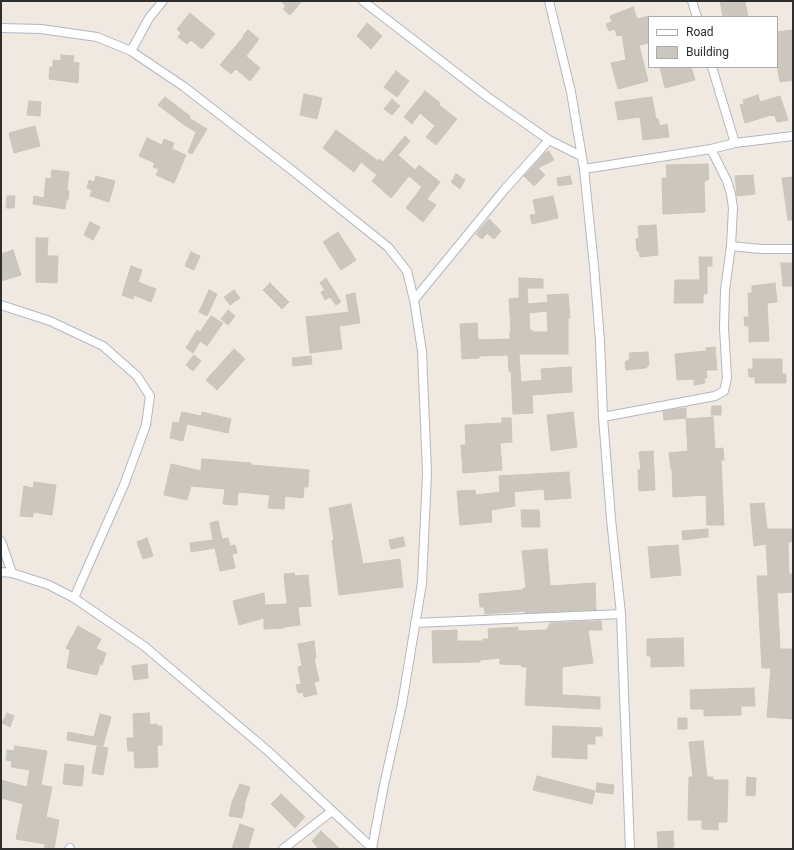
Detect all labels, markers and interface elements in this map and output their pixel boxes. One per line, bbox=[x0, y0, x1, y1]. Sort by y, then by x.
legend bbox=[648, 16, 778, 68]
text: Road bbox=[686, 25, 714, 39]
text: Building bbox=[686, 45, 729, 59]

